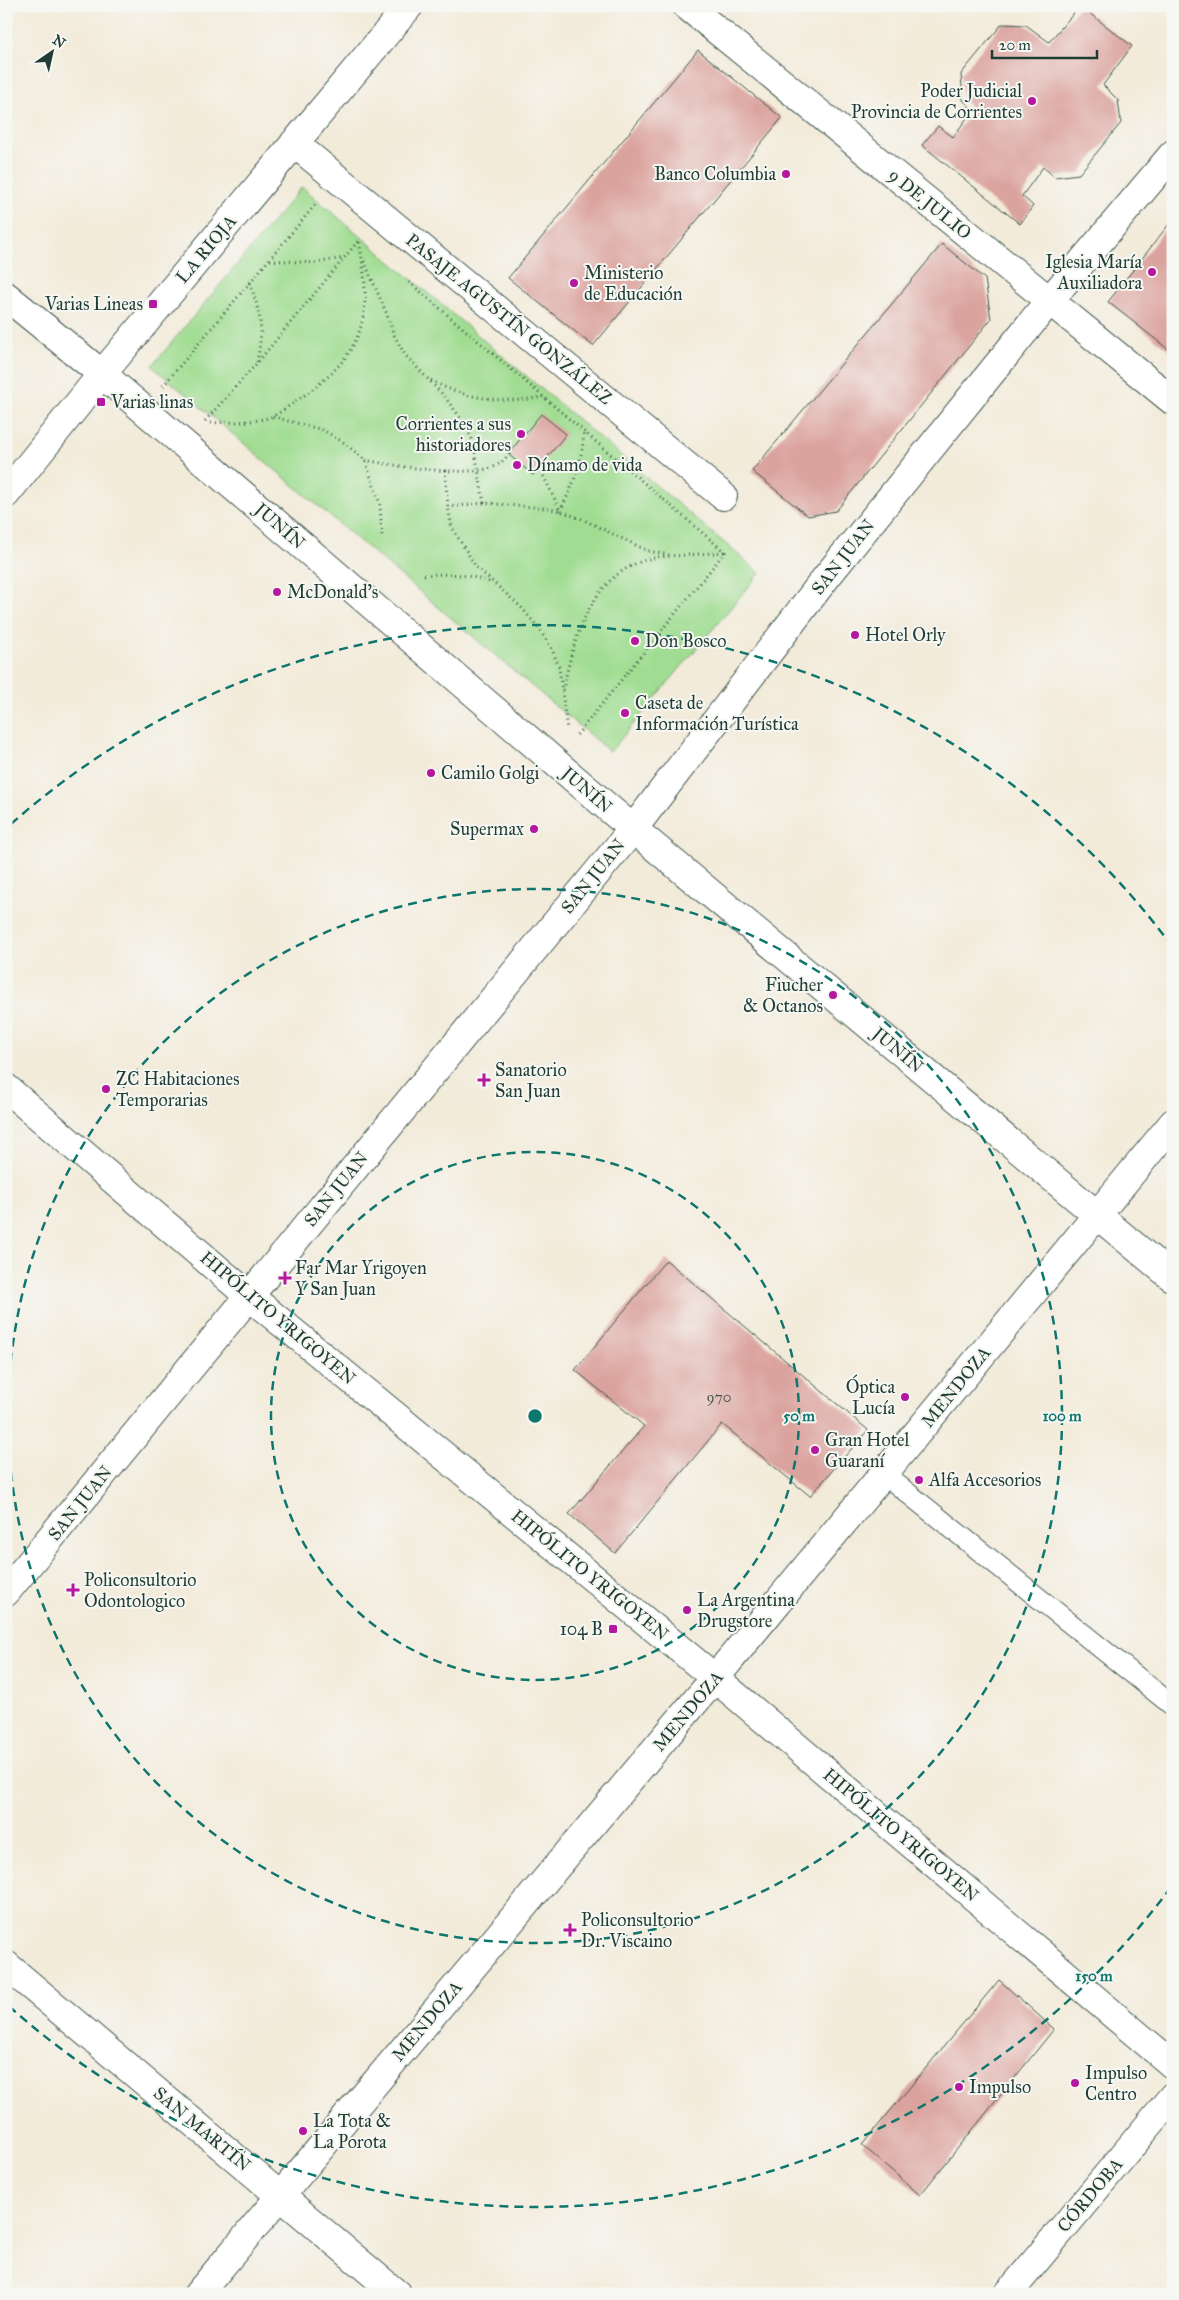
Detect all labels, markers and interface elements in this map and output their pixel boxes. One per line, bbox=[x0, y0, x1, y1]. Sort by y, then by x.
north arrow bbox=[28, 28, 78, 78]
scale bar bbox=[992, 28, 1096, 60]
text: N bbox=[49, 31, 69, 52]
text: 20 m bbox=[999, 36, 1031, 54]
place label: Poder Judicial Provincia de Corrientes bbox=[851, 80, 1022, 123]
marker: Poder Judicial Provincia de Corrientes bbox=[1026, 95, 1038, 107]
place label: Banco Columbia bbox=[654, 163, 776, 185]
street label: 9 DE JULIO bbox=[883, 164, 976, 245]
marker: Banco Columbia bbox=[780, 168, 792, 180]
street label: LA RIOJA bbox=[171, 210, 242, 288]
street label: PASAJE AGUSTÍN GONZÁLEZ bbox=[401, 227, 618, 410]
place label: Iglesia María Auxiliadora bbox=[1045, 251, 1142, 294]
place label: Ministerio de Educación bbox=[584, 262, 683, 305]
marker: Iglesia María Auxiliadora bbox=[1146, 266, 1158, 278]
marker: Ministerio de Educación bbox=[568, 277, 580, 289]
place label: Varias Lineas bbox=[44, 293, 143, 315]
marker: Varias Lineas bbox=[147, 298, 159, 310]
place label: Varias linas bbox=[110, 391, 193, 413]
marker: Varias linas bbox=[95, 396, 107, 408]
place label: Corrientes a sus historiadores bbox=[396, 413, 511, 456]
marker: Corrientes a sus historiadores bbox=[515, 428, 527, 440]
place label: Dínamo de vida bbox=[527, 454, 643, 476]
marker: Dínamo de vida bbox=[511, 459, 523, 471]
street label: JUNÍN bbox=[248, 495, 311, 555]
street label: SAN JUAN bbox=[807, 515, 880, 600]
place label: McDonald's bbox=[287, 581, 378, 603]
marker: McDonald's bbox=[271, 586, 283, 598]
place label: Hotel Orly bbox=[865, 624, 946, 646]
marker: Hotel Orly bbox=[849, 629, 861, 641]
place label: Don Bosco bbox=[645, 630, 727, 652]
marker: Don Bosco bbox=[629, 635, 641, 647]
place label: Caseta de Información Turística bbox=[635, 692, 799, 735]
marker: Caseta de Información Turística bbox=[619, 707, 631, 719]
street label: JUNÍN bbox=[555, 759, 618, 819]
place label: Camilo Golgi bbox=[441, 762, 539, 785]
marker: Camilo Golgi bbox=[425, 767, 437, 779]
place label: Supermax bbox=[450, 818, 524, 840]
marker: Supermax bbox=[528, 823, 540, 835]
street label: SAN JUAN bbox=[556, 834, 631, 918]
place label: Fiucher & Octanos bbox=[743, 974, 823, 1017]
marker: Fiucher & Octanos bbox=[827, 989, 839, 1001]
street label: JUNÍN bbox=[866, 1020, 929, 1078]
place label: Sanatorio San Juan bbox=[495, 1059, 567, 1103]
place label: ZC Habitaciones Temporarias bbox=[116, 1068, 240, 1111]
marker: Sanatorio San Juan bbox=[477, 1073, 491, 1087]
marker: ZC Habitaciones Temporarias bbox=[100, 1083, 112, 1095]
street label: SAN JUAN bbox=[299, 1147, 374, 1231]
street label: HIPÓLITO YRIGOYEN bbox=[196, 1245, 361, 1389]
place label: Far Mar Yrigoyen Y San Juan bbox=[295, 1257, 427, 1301]
marker: Far Mar Yrigoyen Y San Juan bbox=[279, 1272, 291, 1284]
street label: MENDOZA bbox=[917, 1342, 995, 1432]
place label: Óptica Lucía bbox=[846, 1374, 895, 1419]
house number: 970 bbox=[707, 1388, 731, 1406]
marker: Óptica Lucía bbox=[899, 1391, 911, 1403]
centre of rings bbox=[526, 1407, 544, 1425]
text: 50 m bbox=[783, 1407, 815, 1425]
text: 100 m bbox=[1042, 1407, 1082, 1425]
place label: Gran Hotel Guaraní bbox=[825, 1429, 910, 1472]
marker: Gran Hotel Guaraní bbox=[809, 1444, 821, 1456]
street label: SAN JUAN bbox=[43, 1461, 118, 1545]
place label: Alfa Accesorios bbox=[928, 1469, 1041, 1491]
marker: Alfa Accesorios bbox=[913, 1474, 925, 1486]
street label: HIPÓLITO YRIGOYEN bbox=[507, 1503, 674, 1645]
place label: Policonsultorio Odontologico bbox=[84, 1569, 197, 1613]
marker: Policonsultorio Odontologico bbox=[66, 1583, 80, 1597]
place label: La Argentina Drugstore bbox=[697, 1589, 795, 1633]
marker: La Argentina Drugstore bbox=[681, 1604, 693, 1616]
place label: 104 B bbox=[560, 1618, 603, 1640]
marker: 104 B bbox=[607, 1623, 619, 1635]
street label: MENDOZA bbox=[648, 1666, 728, 1756]
street label: HIPÓLITO YRIGOYEN bbox=[819, 1762, 984, 1906]
place label: Policonsultorio Dr. Viscaino bbox=[581, 1909, 694, 1952]
marker: Policonsultorio Dr. Viscaino bbox=[563, 1923, 577, 1937]
text: 150 m bbox=[1075, 1967, 1113, 1985]
street label: MENDOZA bbox=[387, 1976, 467, 2066]
place label: Impulso Centro bbox=[1085, 2062, 1147, 2105]
place label: Impulso bbox=[969, 2076, 1031, 2098]
marker: Impulso Centro bbox=[1069, 2077, 1081, 2089]
street label: SAN MARTÍN bbox=[149, 2080, 256, 2176]
marker: Impulso bbox=[953, 2081, 965, 2093]
place label: La Tota & La Porota bbox=[313, 2110, 391, 2153]
marker: La Tota & La Porota bbox=[297, 2125, 309, 2137]
street label: CÓRDOBA bbox=[1051, 2152, 1127, 2237]

